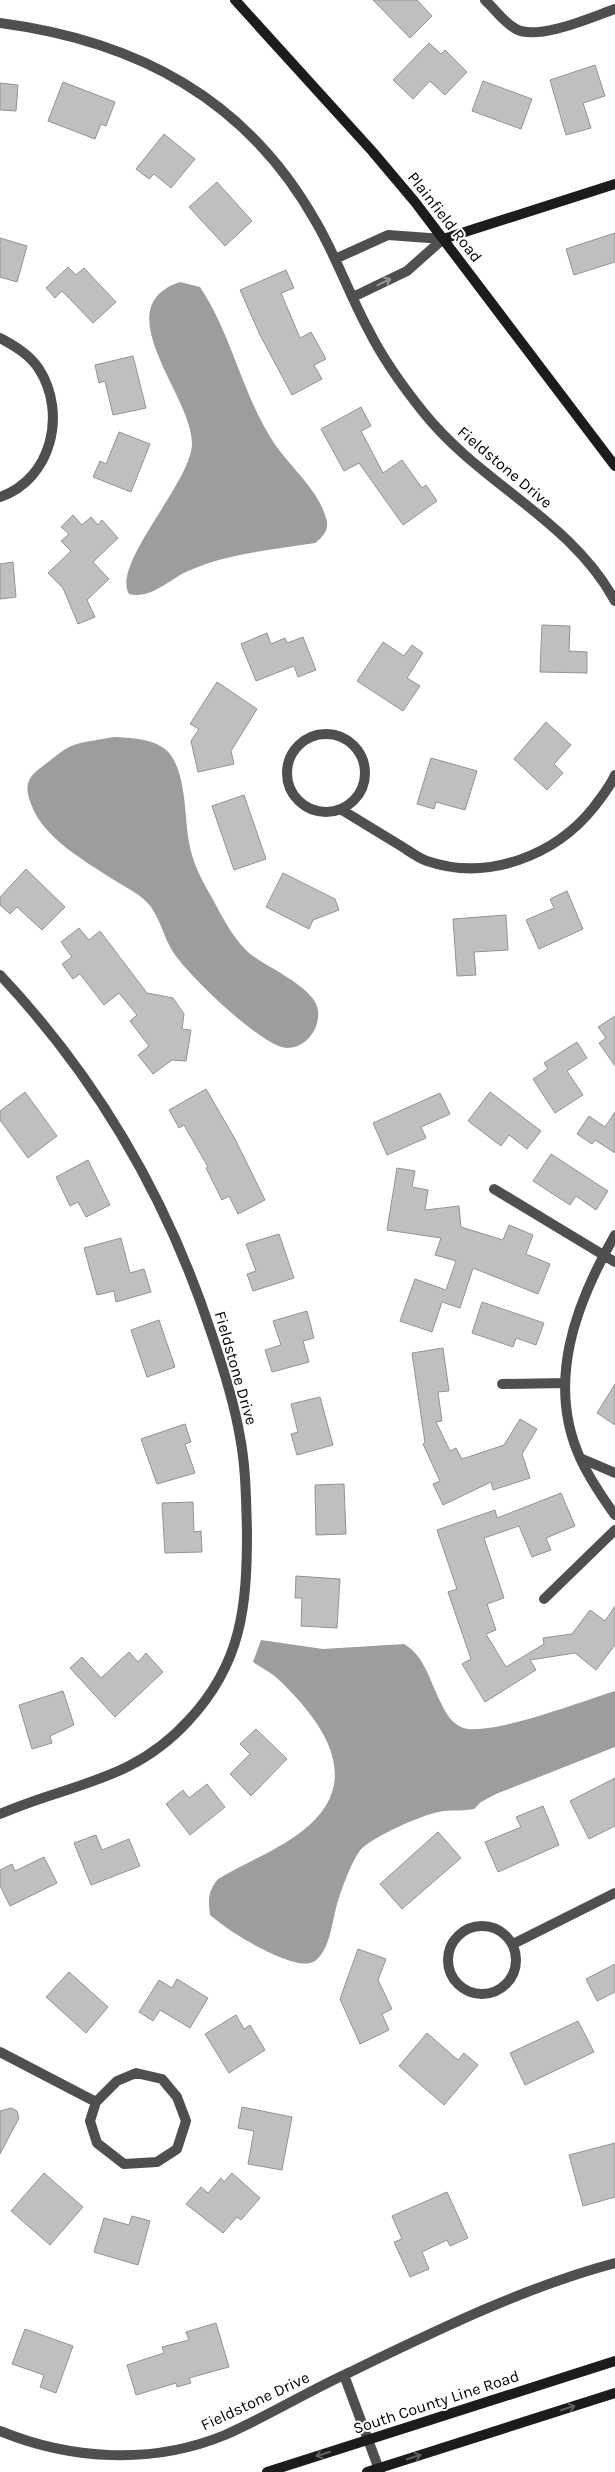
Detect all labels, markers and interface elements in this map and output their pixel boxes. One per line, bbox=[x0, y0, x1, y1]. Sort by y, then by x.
street label: Plainfield Road bbox=[404, 168, 486, 266]
one-way arrow bbox=[376, 277, 391, 286]
street label: Fieldstone Drive bbox=[454, 422, 556, 512]
street label: Fieldstone Drive bbox=[211, 1309, 261, 1427]
street label: South County Line Road bbox=[351, 2366, 521, 2438]
street label: Fieldstone Drive bbox=[198, 2368, 312, 2434]
one-way arrow bbox=[560, 2402, 576, 2412]
one-way arrow bbox=[315, 2450, 331, 2460]
one-way arrow bbox=[405, 2452, 421, 2462]

